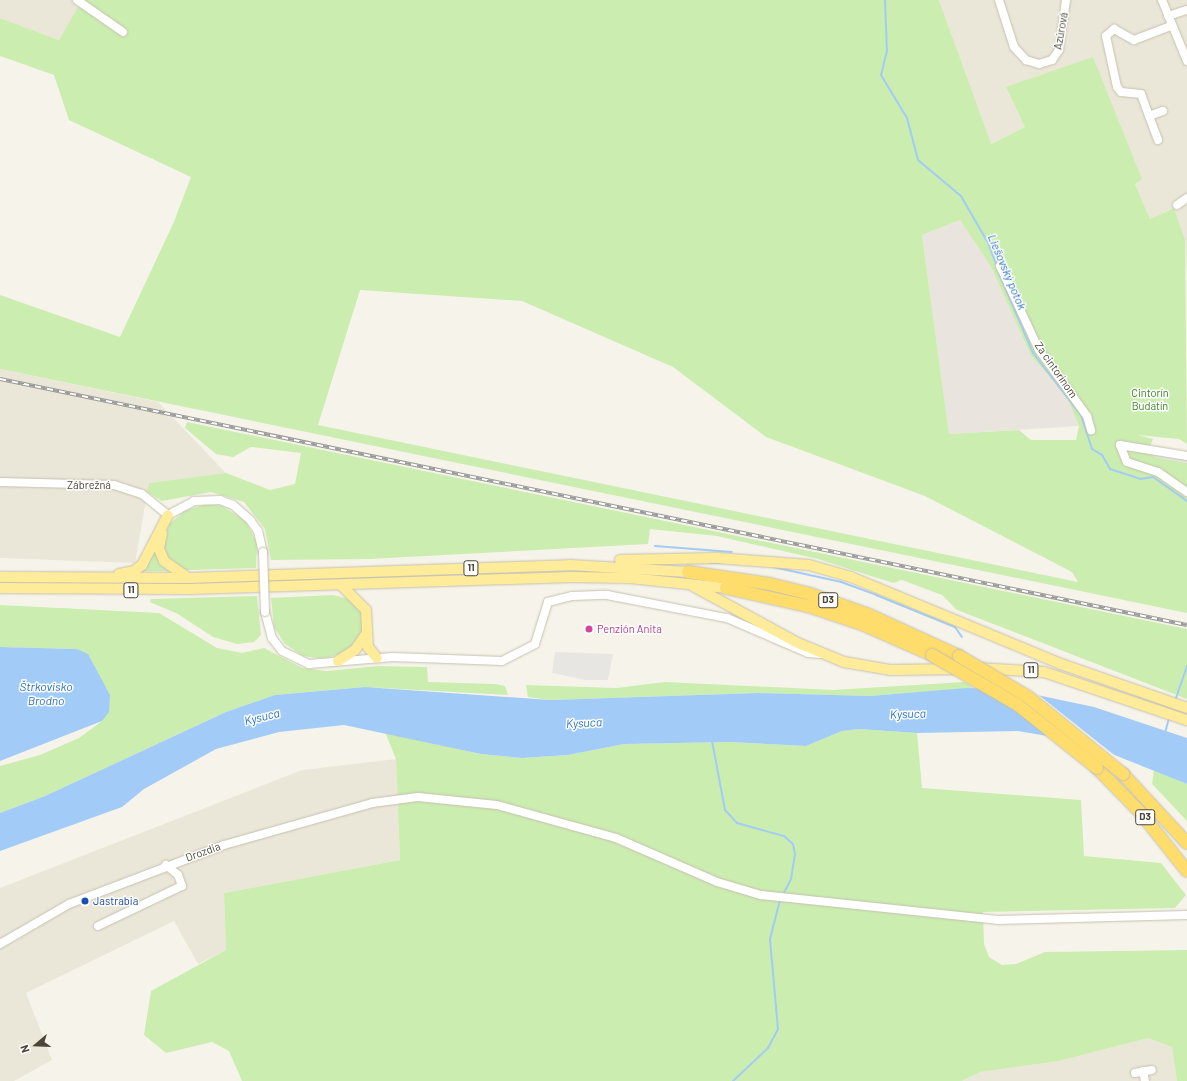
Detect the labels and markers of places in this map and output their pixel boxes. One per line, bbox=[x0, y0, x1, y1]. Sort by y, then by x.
place label: Penzión Anita bbox=[597, 622, 662, 636]
marker: Penzión Anita bbox=[584, 624, 594, 634]
place label: Jastrabia bbox=[93, 894, 138, 908]
marker: Jastrabia bbox=[80, 896, 90, 906]

